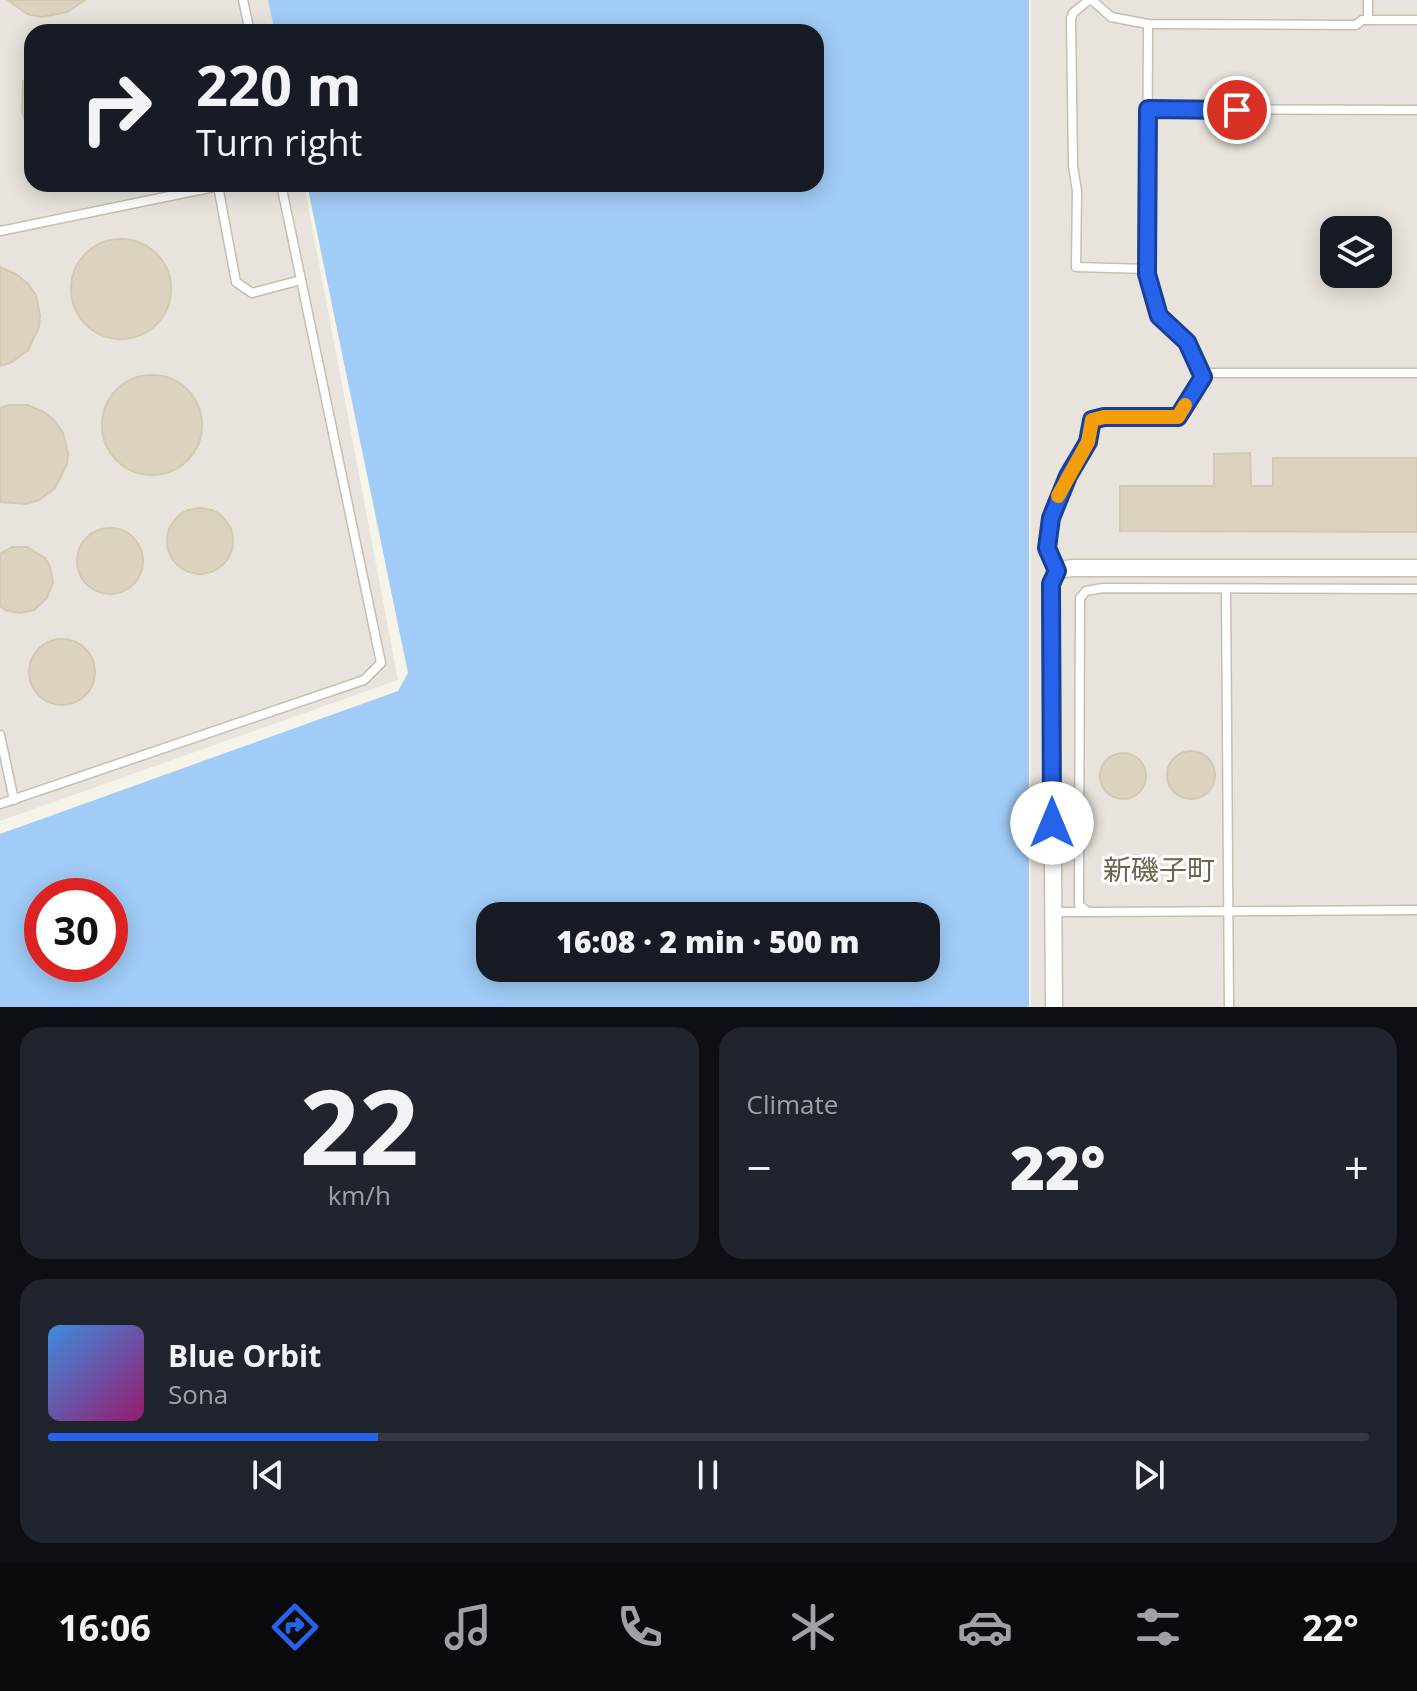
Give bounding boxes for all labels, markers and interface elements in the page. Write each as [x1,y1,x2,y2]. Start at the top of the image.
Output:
text: 220 m [196,46,362,122]
icon: right [64,56,168,160]
pin [1203,76,1271,144]
icon: arrive [1215,88,1259,132]
text: Turn right [196,118,362,167]
map controls [1320,216,1392,288]
button: layers [1320,216,1392,288]
position arrow [1010,781,1094,865]
district label: 新磯子町 [1103,850,1215,888]
speed limit sign: 30 [24,878,128,982]
text: 16:08 · 2 min · 500 m [556,921,860,962]
text: 22 [300,1054,419,1195]
text: Climate [747,1086,838,1122]
text: 22° [1010,1126,1106,1208]
text: − [747,1137,772,1197]
text: + [1344,1137,1369,1197]
text: km/h [328,1177,391,1213]
text: Blue Orbit [168,1335,321,1376]
text: Sona [168,1376,228,1412]
icon: previous [246,1453,290,1497]
icon: pause [686,1453,730,1497]
icon: next [1127,1453,1171,1497]
icon: directions [267,1599,323,1655]
icon: music [440,1599,496,1655]
icon: phone [612,1599,668,1655]
icon: climate [785,1599,841,1655]
icon: car [957,1599,1013,1655]
icon: filters [1130,1599,1186,1655]
text: 16:06 [58,1603,151,1652]
text: 22° [1302,1603,1359,1652]

